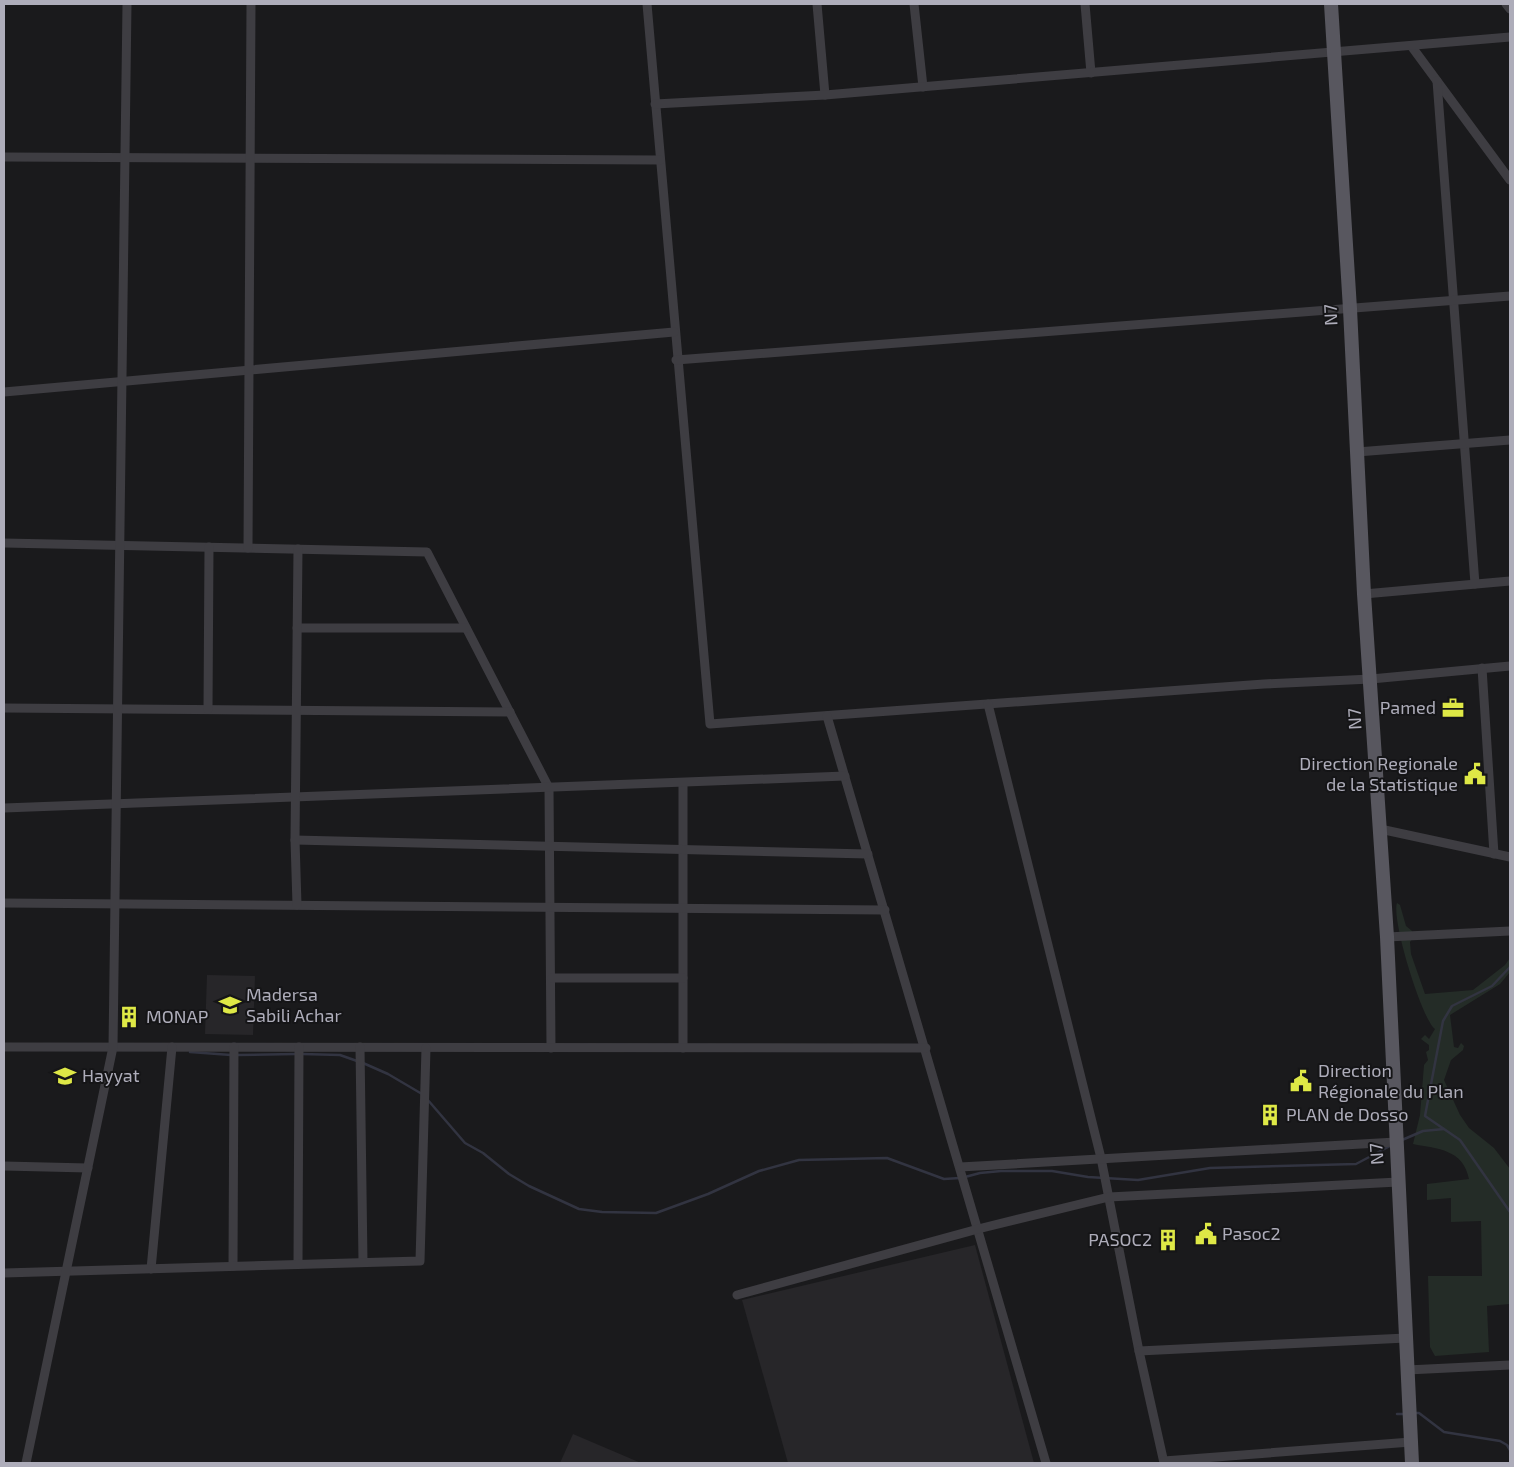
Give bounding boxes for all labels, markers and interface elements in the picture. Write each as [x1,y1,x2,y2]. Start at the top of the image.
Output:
street label: N7 [1318,304,1342,327]
office icon: Pamed [1440,695,1466,721]
place label: Pamed [1380,696,1436,718]
street label: N7 [1342,708,1366,731]
place label: Direction Regionale de la Statistique [1299,752,1458,795]
public building icon: Direction Regionale de la Statistique [1462,761,1488,787]
place label: Madersa Sabili Achar [246,983,342,1026]
school or university icon: Madersa Sabili Achar [217,992,243,1018]
building icon: MONAP [116,1004,142,1030]
place label: MONAP [146,1005,208,1027]
place label: Direction Régionale du Plan [1318,1059,1464,1102]
school or university icon: Hayyat [52,1063,78,1089]
place label: Hayyat [82,1064,140,1086]
public building icon: Direction Régionale du Plan [1288,1068,1314,1094]
building icon: PLAN de Dosso [1257,1102,1283,1128]
place label: PLAN de Dosso [1286,1103,1408,1125]
street label: N7 [1364,1142,1388,1166]
public building icon: Pasoc2 [1193,1221,1219,1247]
place label: Pasoc2 [1222,1222,1281,1244]
building icon: PASOC2 [1155,1227,1181,1253]
place label: PASOC2 [1088,1228,1152,1250]

